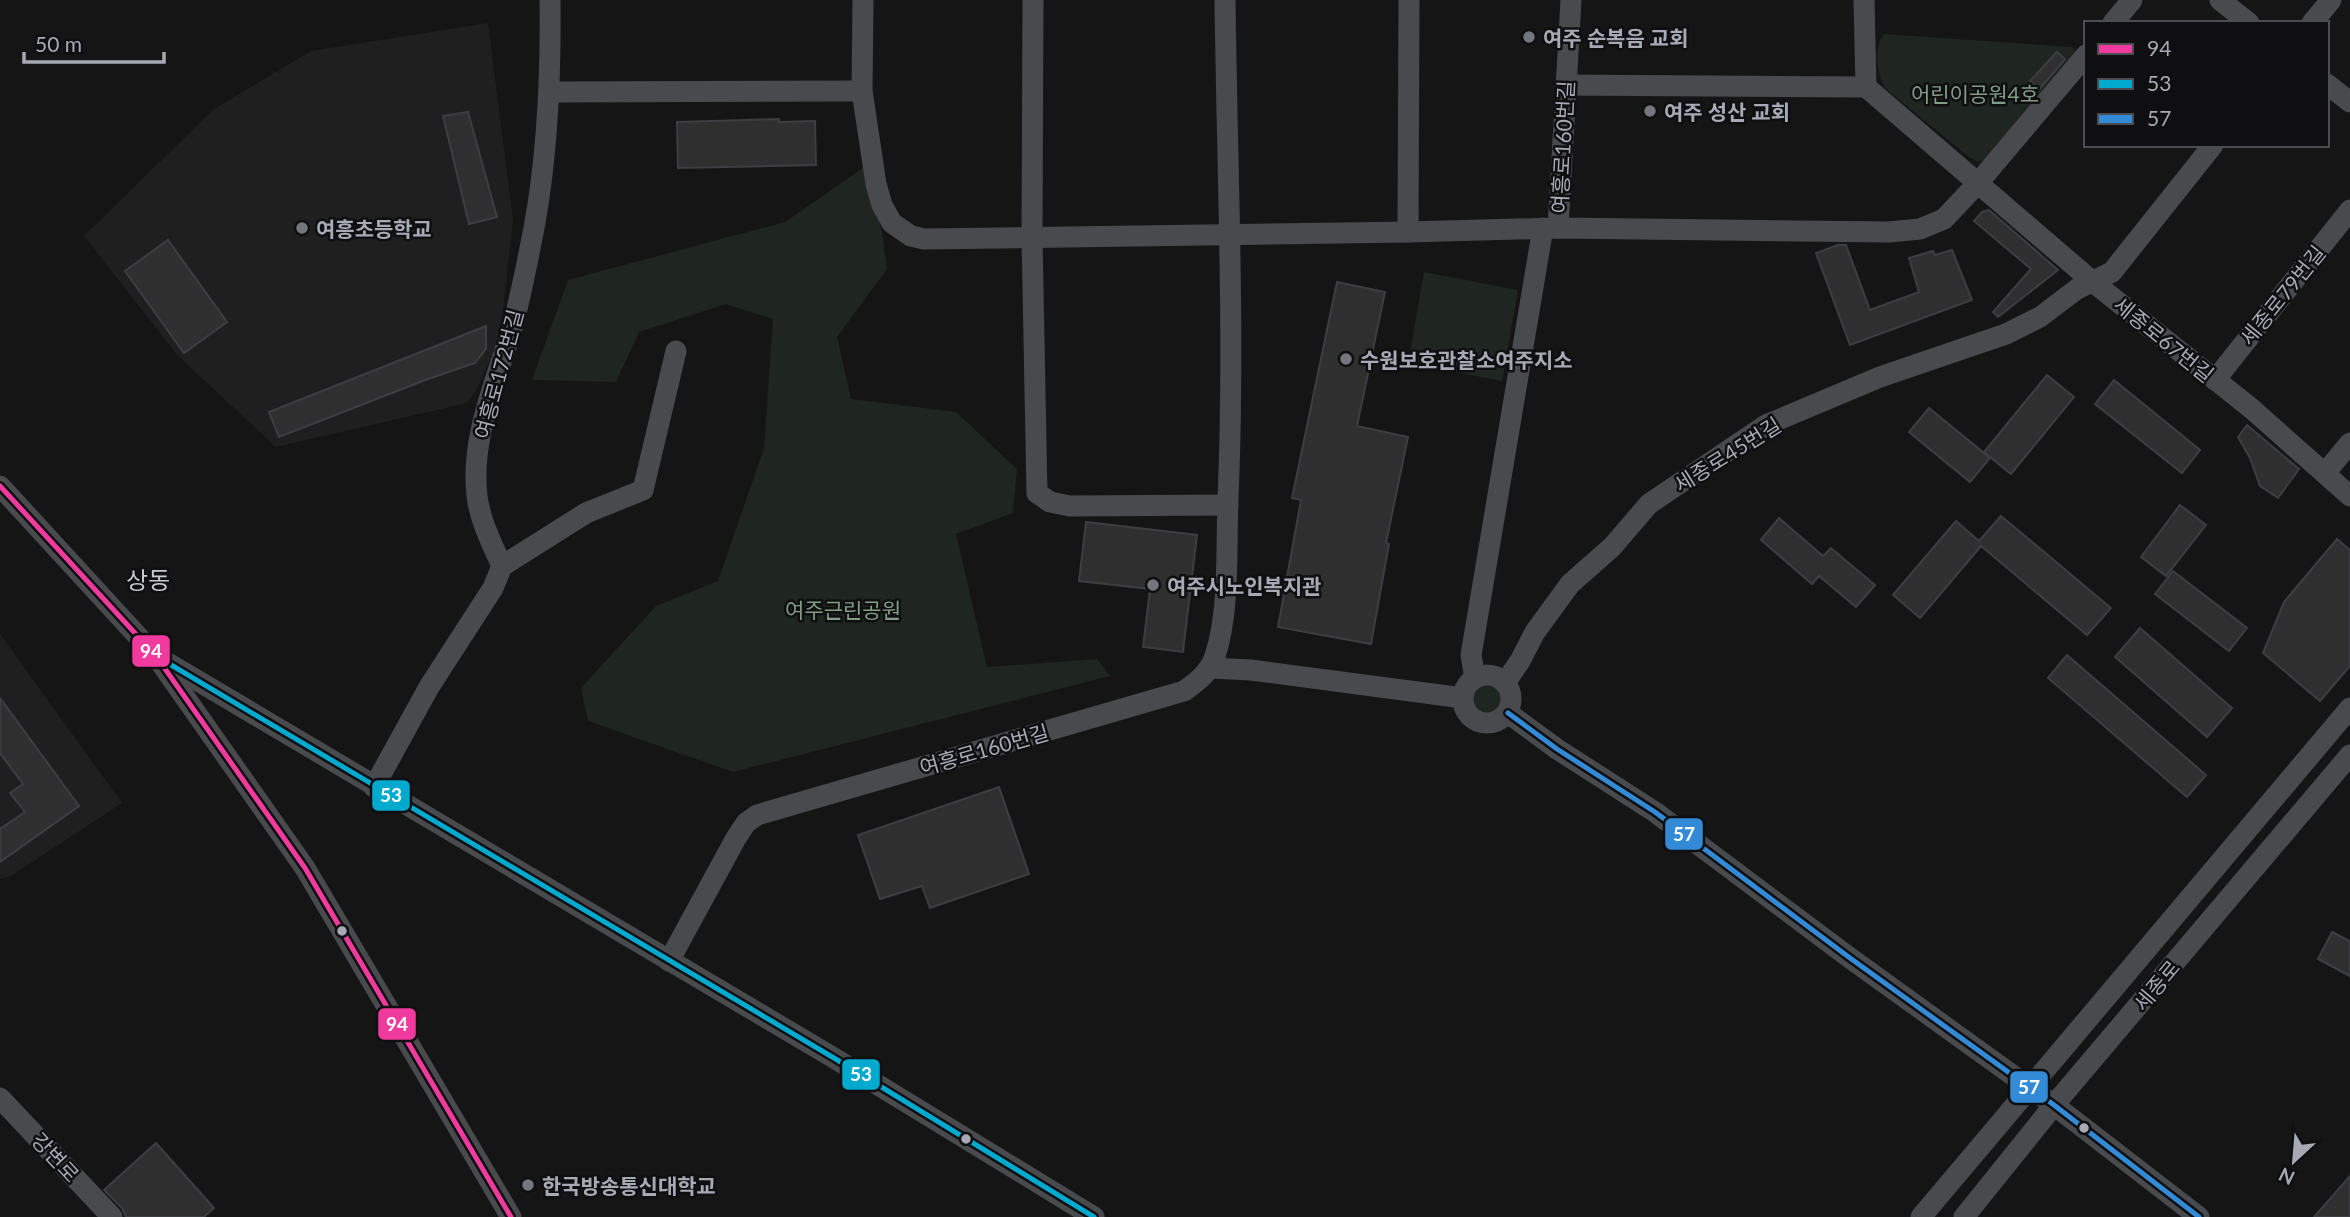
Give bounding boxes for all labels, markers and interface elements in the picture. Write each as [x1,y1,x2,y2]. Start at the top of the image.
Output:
scale bar [24,21,164,65]
legend [2084,21,2329,147]
place label: 여주 순복음 교회 [1543,25,1688,50]
marker: 여주 순복음 교회 [1521,29,1537,45]
text: 50 m [35,31,82,56]
text: 94 [2147,35,2171,60]
text: 53 [2147,70,2171,95]
street label: 여흥로160번길 [1546,80,1578,214]
park label: 어린이공원4호 [1911,81,2039,106]
place label: 여주 성산 교회 [1664,99,1790,124]
marker: 여주 성산 교회 [1642,103,1658,119]
text: 57 [2147,105,2171,130]
place label: 여흥초등학교 [316,216,432,241]
marker: 여흥초등학교 [294,220,310,236]
street label: 세종로79번길 [2234,240,2330,350]
street label: 세종로67번길 [2109,291,2219,387]
street label: 여흥로172번길 [469,306,527,442]
place label: 수원보호관찰소여주지소 [1360,347,1573,372]
marker: 수원보호관찰소여주지소 [1338,351,1354,367]
street label: 세종로45번길 [1669,411,1785,497]
district label: 상동 [126,565,170,594]
place label: 여주시노인복지관 [1167,573,1322,598]
marker: 여주시노인복지관 [1145,577,1161,593]
park label: 여주근린공원 [785,597,901,622]
line badge: 94 [131,634,171,668]
text: 94 [140,639,162,662]
street label: 여흥로160번길 [917,719,1051,779]
line badge: 53 [371,779,411,812]
text: 53 [380,783,402,806]
line badge: 57 [1664,817,1704,851]
text: 57 [1673,822,1695,845]
unlabelled marker [335,924,349,938]
street label: 세종로 [2128,955,2184,1015]
line badge: 94 [377,1007,417,1041]
text: 94 [386,1012,408,1035]
line badge: 53 [841,1058,881,1091]
text: 53 [850,1062,872,1085]
line badge: 57 [2009,1070,2049,1104]
text: 57 [2018,1075,2040,1098]
unlabelled marker [2077,1121,2091,1135]
north arrow [2259,1126,2329,1196]
street label: 강변로 [27,1127,85,1187]
unlabelled marker [959,1132,973,1146]
text: N [2275,1163,2298,1190]
place label: 한국방송통신대학교 [542,1173,716,1198]
marker: 한국방송통신대학교 [520,1177,536,1193]

